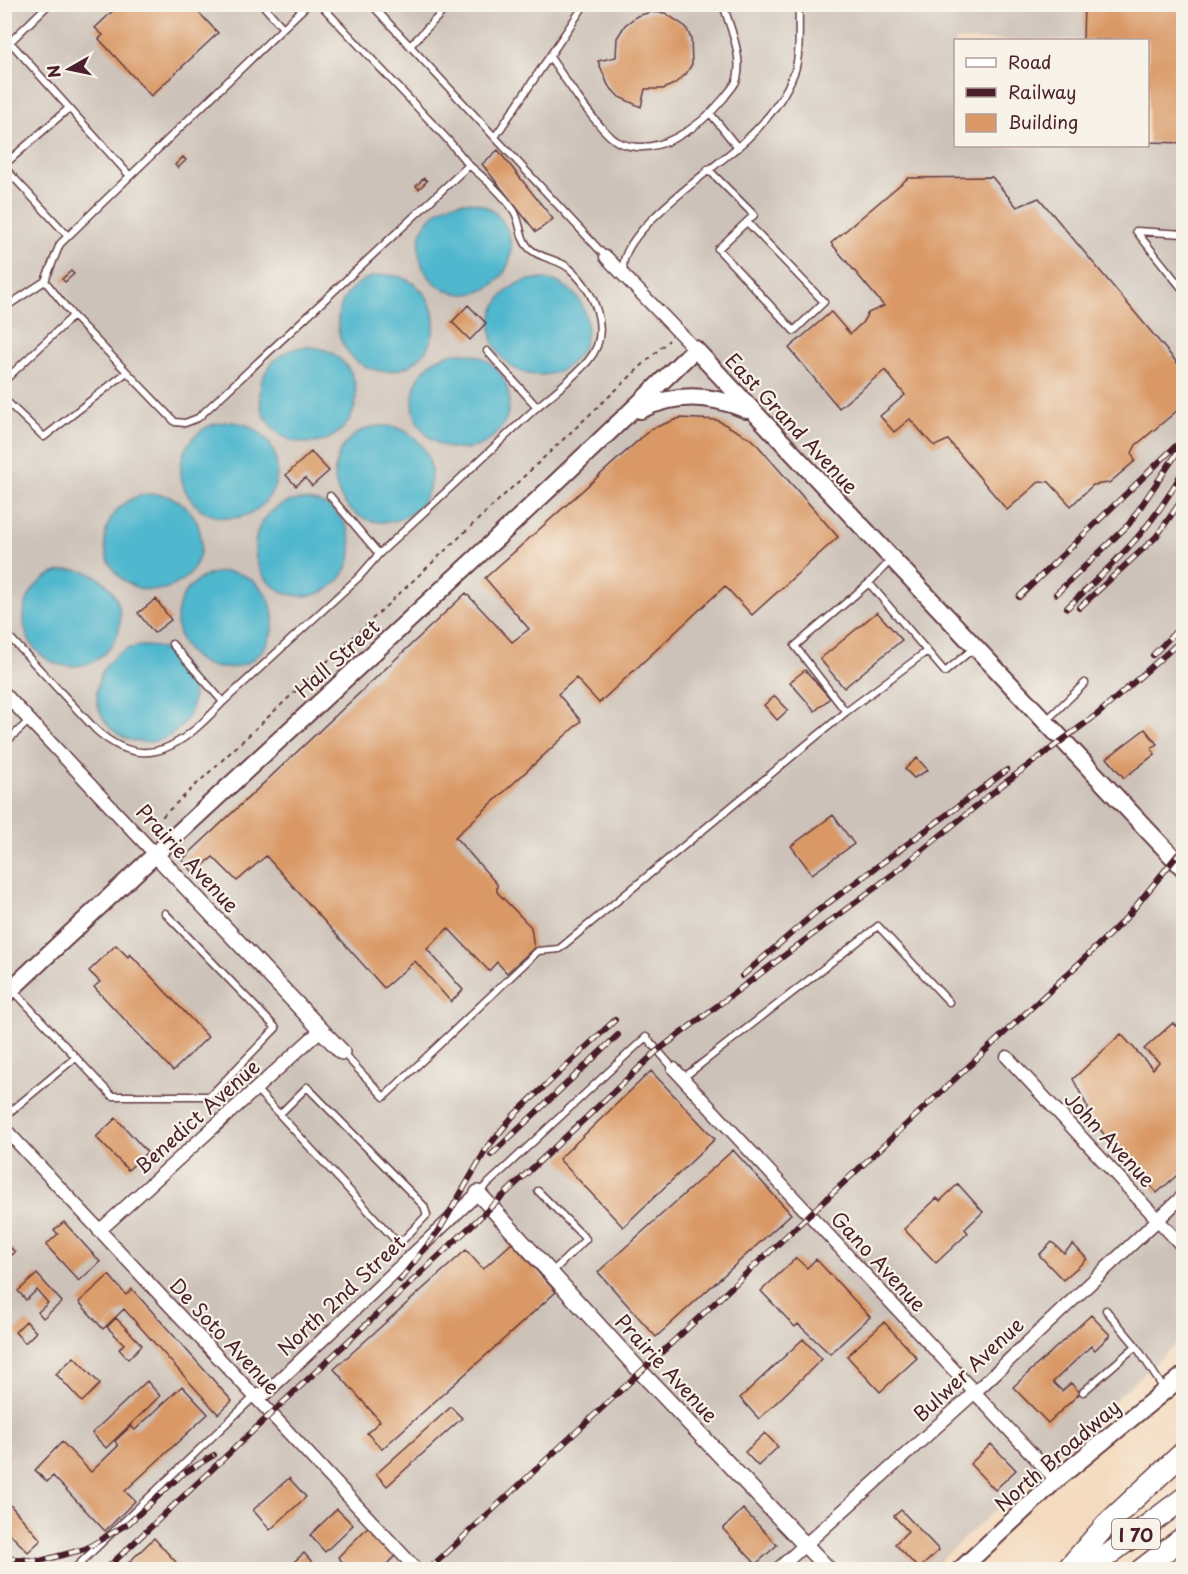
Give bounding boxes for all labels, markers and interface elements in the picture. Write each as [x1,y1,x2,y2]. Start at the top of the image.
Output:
north arrow [39,39,99,99]
legend [954,39,1149,147]
text: Road [1008,48,1052,75]
text: N [40,63,66,80]
text: Railway [1008,78,1076,105]
text: Building [1008,108,1078,135]
street label: East Grand Avenue [719,346,866,500]
street label: Hall Street [288,612,386,704]
street label: Prairie Avenue [130,797,246,919]
street label: Benedict Avenue [128,1052,266,1180]
street label: John Avenue [1058,1084,1162,1194]
street label: Gano Avenue [824,1204,934,1318]
street label: North 2nd Street [270,1228,412,1362]
street label: De Soto Avenue [163,1271,287,1401]
street label: Prairie Avenue [609,1307,725,1429]
street label: Bulwer Avenue [906,1310,1030,1428]
street label: North Broadway [987,1392,1127,1518]
road number: I 70 [1112,1519,1160,1549]

